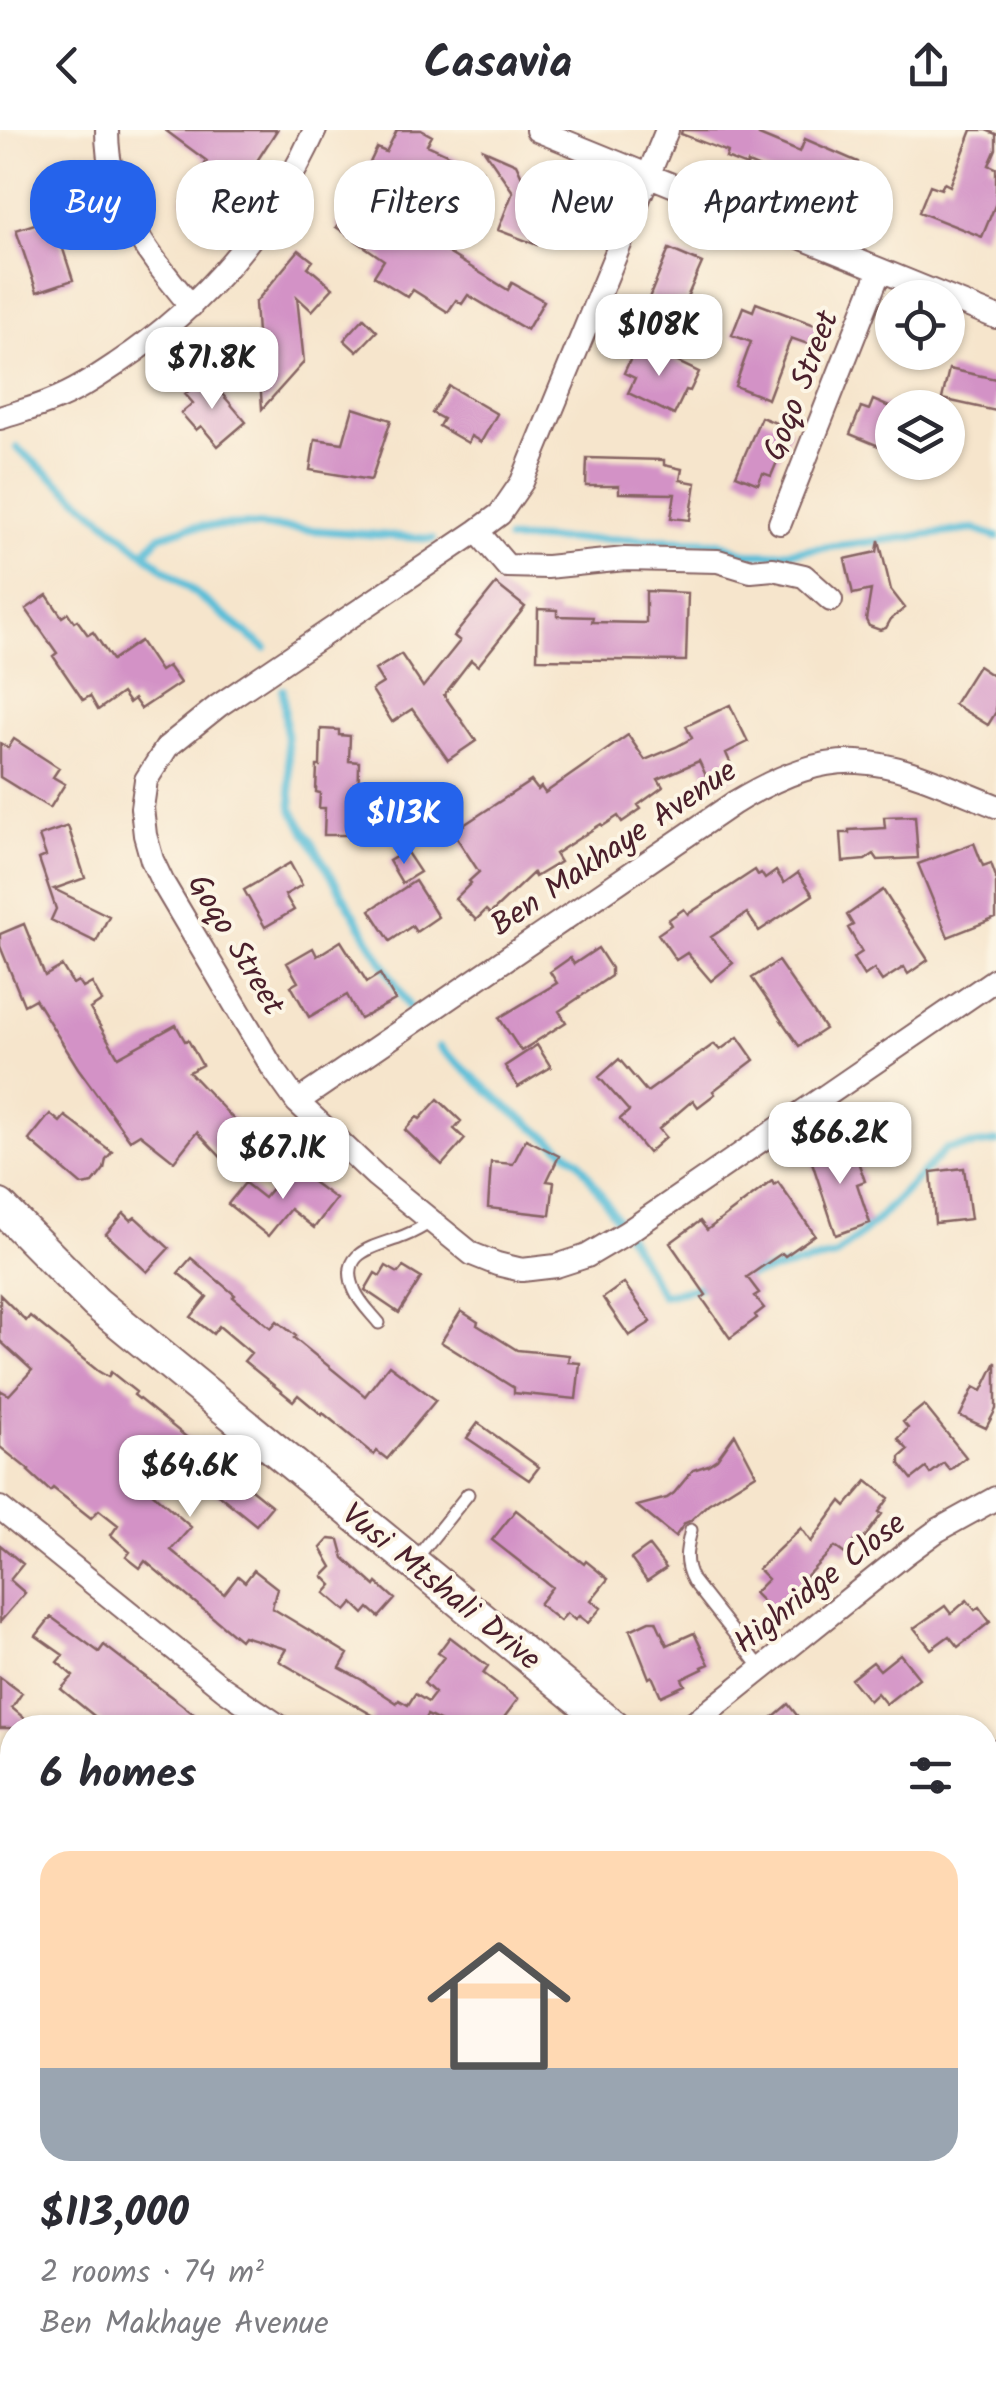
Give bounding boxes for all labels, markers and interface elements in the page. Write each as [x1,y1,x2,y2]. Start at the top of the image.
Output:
text: Casavia [424,29,572,101]
icon: back [40,38,95,93]
icon: share [901,38,956,93]
chip: Buy [30,160,156,250]
chip: Rent [176,160,314,250]
chip: Filters [334,160,495,250]
chip: New [515,160,648,250]
chip: Apartment [668,160,893,250]
map controls [875,280,965,480]
button: locate [875,280,965,370]
pin: $108K [589,294,729,379]
text: $108K [617,301,701,352]
street label: Goqo Street [750,303,855,469]
pin: $71.8K [131,327,293,412]
text: $71.8K [167,334,257,385]
button: layers [875,390,965,480]
street label: Ben Makhaye Avenue [481,747,748,951]
pin: $113K [334,782,474,867]
text: $113K [366,789,442,840]
street label: Goqo Street [172,865,298,1027]
pin: $66.2K [759,1102,921,1187]
text: $66.2K [790,1109,890,1160]
pin: $67.1K [202,1117,364,1202]
text: $67.1K [239,1124,327,1175]
pin: $64.6K [109,1435,271,1520]
text: $64.6K [141,1442,239,1493]
street label: Vusi Mtshali Drive [329,1491,552,1685]
street label: Highridge Close [723,1500,918,1668]
text: 6 homes [40,1742,196,1809]
icon: filters [903,1748,958,1803]
icon: home [409,1916,589,2096]
text: $113,000 [40,2181,189,2248]
text: 2 rooms · 74 m² [40,2248,264,2299]
text: Ben Makhaye Avenue [40,2299,329,2350]

